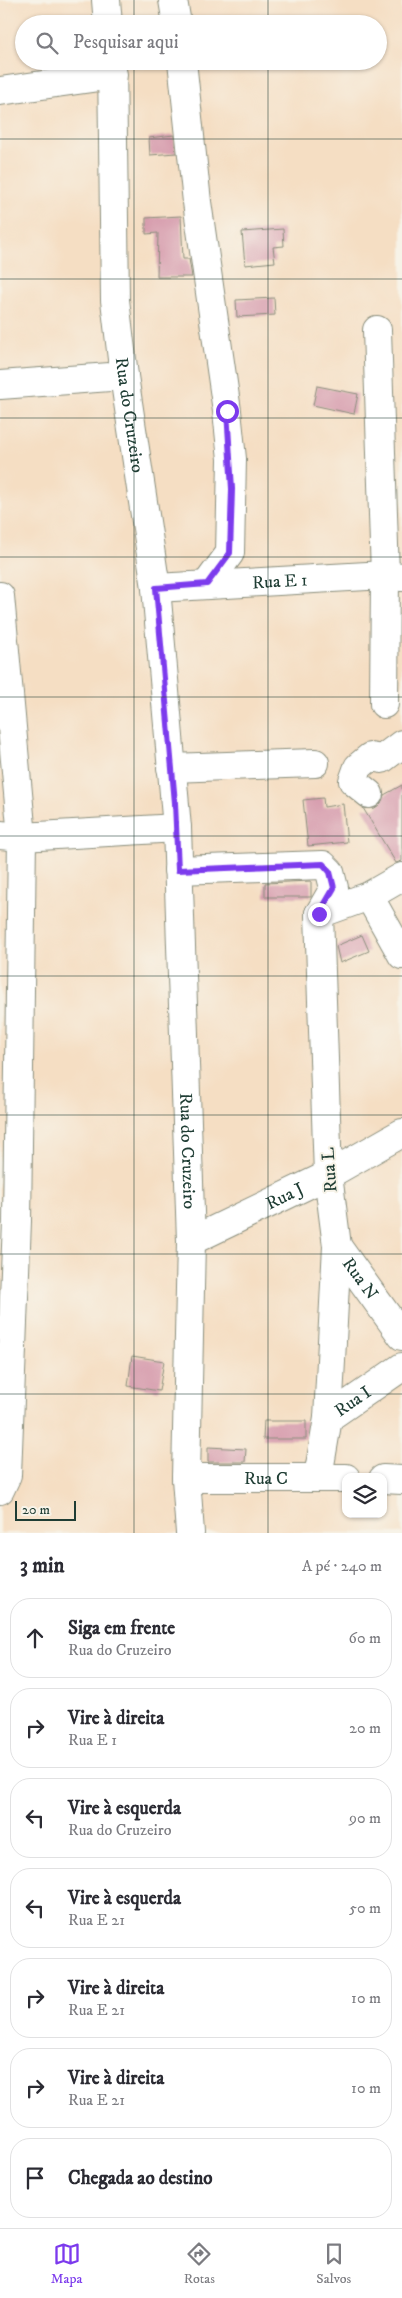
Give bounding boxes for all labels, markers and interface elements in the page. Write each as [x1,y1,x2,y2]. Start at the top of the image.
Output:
search box [15,15,387,70]
icon: search [33,29,61,57]
text: Pesquisar aqui [73,31,179,54]
street label: Rua do Cruzeiro [110,356,149,475]
route start [216,400,239,423]
street label: Rua E 1 [252,569,308,595]
route end [308,903,331,926]
street label: Rua do Cruzeiro [174,1092,200,1210]
street label: Rua L [317,1147,343,1193]
street label: Rua J [263,1178,308,1215]
street label: Rua N [337,1254,382,1305]
street label: Rua I [331,1381,376,1422]
street label: Rua C [244,1468,288,1490]
map controls [342,1473,387,1518]
button: layers [342,1473,387,1518]
scale bar [15,1498,76,1521]
text: 20 m [22,1501,50,1519]
text: 3 min [20,1553,65,1579]
text: A pé · 240 m [302,1556,382,1576]
text: Siga em frente [68,1617,175,1640]
icon: ahead [21,1624,49,1652]
text: 60 m [349,1628,381,1648]
text: Rua do Cruzeiro [68,1640,171,1660]
text: Vire à direita [68,1707,164,1730]
icon: right [21,1714,49,1742]
text: 20 m [349,1718,381,1738]
text: Rua E 1 [68,1730,117,1750]
text: Vire à esquerda [68,1797,181,1820]
icon: left [21,1804,49,1832]
text: 90 m [349,1808,381,1828]
text: Rua do Cruzeiro [68,1820,171,1840]
text: Vire à esquerda [68,1887,181,1910]
icon: left [21,1894,49,1922]
text: 50 m [349,1898,381,1918]
text: Rua E 21 [68,1910,125,1930]
text: Vire à direita [68,1977,164,2000]
icon: right [21,1984,49,2012]
text: 10 m [351,1988,381,2008]
text: Rua E 21 [68,2000,125,2020]
text: Vire à direita [68,2067,164,2090]
icon: right [21,2074,49,2102]
text: 10 m [351,2078,381,2098]
text: Rua E 21 [68,2090,125,2110]
icon: arrive [21,2164,49,2192]
text: Chegada ao destino [68,2167,213,2190]
tab: Mapa [51,2240,82,2288]
tab: Rotas [184,2240,215,2288]
tab: Salvos [316,2240,351,2288]

